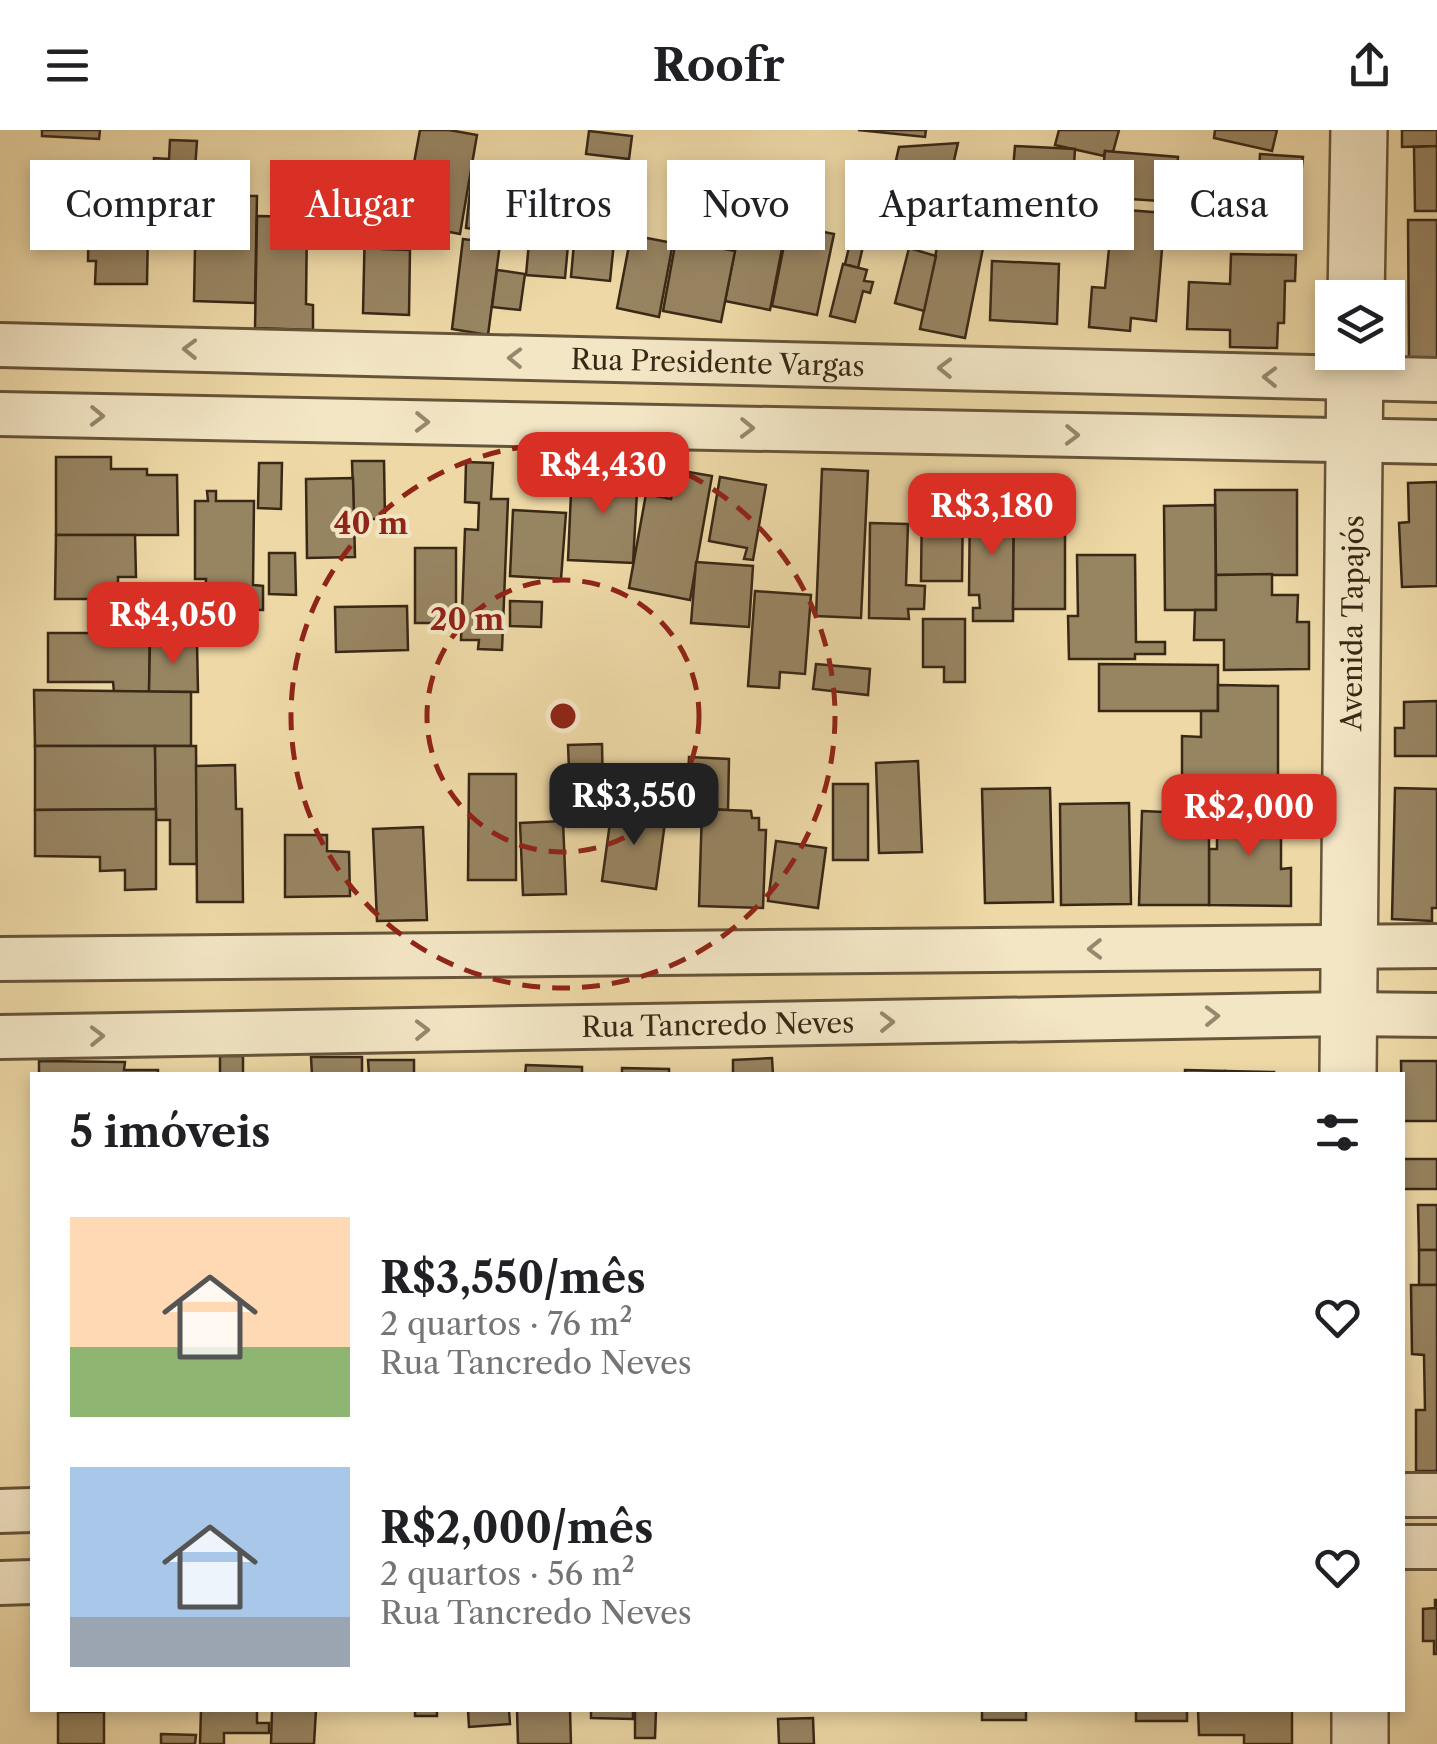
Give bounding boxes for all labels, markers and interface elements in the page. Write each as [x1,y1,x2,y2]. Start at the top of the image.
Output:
text: Roofr [652,37,785,93]
icon: menu [40,38,95,93]
icon: share [1342,38,1397,93]
chip: Comprar [30,160,250,250]
chip: Alugar [270,160,450,250]
chip: Filtros [470,160,647,250]
chip: Novo [667,160,825,250]
chip: Apartamento [845,160,1134,250]
chip: Casa [1154,160,1303,250]
map controls [1315,280,1405,370]
button: layers [1315,280,1405,370]
one-way arrow [181,339,197,360]
street label: Rua Presidente Vargas [570,342,865,383]
one-way arrow [506,347,522,368]
one-way arrow [936,358,952,379]
one-way arrow [1261,366,1277,387]
one-way arrow [90,405,106,426]
one-way arrow [416,411,431,433]
one-way arrow [740,418,756,439]
one-way arrow [1066,424,1081,446]
pin: R$4,430 [511,432,695,517]
text: R$4,430 [539,445,667,484]
pin: R$3,180 [900,473,1084,558]
text: R$3,180 [930,486,1054,525]
text: 40 m [334,505,408,542]
street label: Avenida Tapajós [1334,515,1370,732]
pin: R$4,050 [81,582,265,667]
text: R$4,050 [109,595,237,634]
text: 20 m [430,601,504,638]
centre of rings [545,698,581,734]
pin: R$3,550 [542,763,726,848]
pin: R$2,000 [1157,774,1341,859]
text: R$3,550 [571,776,697,815]
text: R$2,000 [1184,787,1314,826]
one-way arrow [1086,938,1102,960]
street label: Rua Tancredo Neves [581,1005,855,1044]
one-way arrow [1205,1006,1221,1027]
one-way arrow [880,1011,896,1033]
one-way arrow [416,1019,431,1041]
one-way arrow [90,1025,106,1046]
icon: filters [1310,1105,1365,1160]
text: 5 imóveis [70,1106,271,1158]
text: R$3,550/mês [380,1252,646,1304]
icon: home [150,1257,270,1377]
icon: heart [1310,1290,1365,1345]
text: 2 quartos · 76 m² [380,1304,632,1343]
text: Rua Tancredo Neves [380,1343,692,1382]
text: R$2,000/mês [380,1502,653,1554]
icon: home [150,1507,270,1627]
icon: heart [1310,1540,1365,1595]
text: 2 quartos · 56 m² [380,1554,635,1593]
text: Rua Tancredo Neves [380,1593,692,1632]

